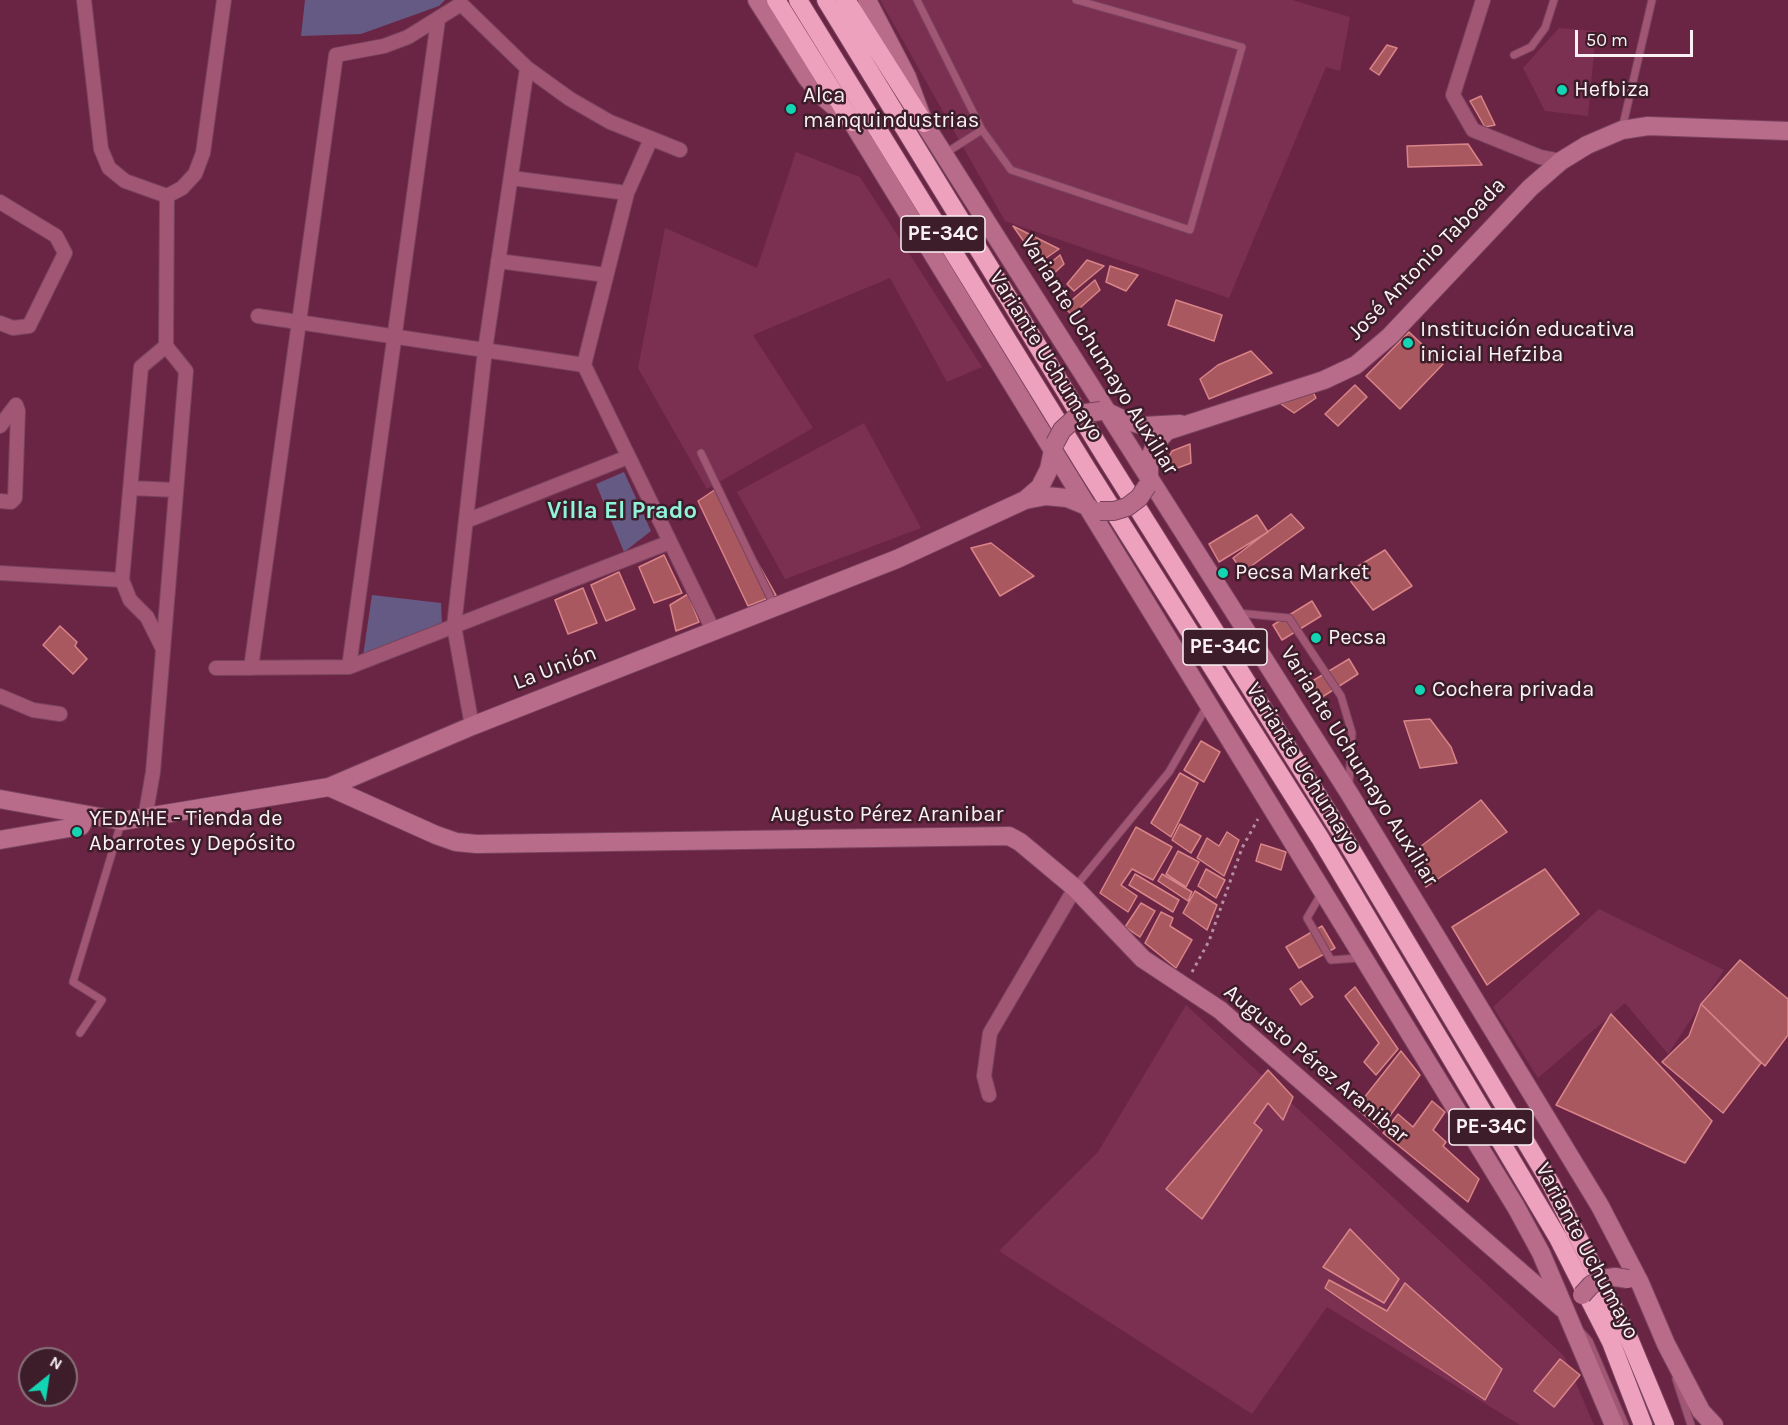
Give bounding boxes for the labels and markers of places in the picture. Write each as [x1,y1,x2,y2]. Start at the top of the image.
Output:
place label: Hefbiza [1574,77,1650,103]
place label: Alca manquindustrias [803,83,979,134]
marker: Hefbiza [1555,83,1569,97]
marker: Alca manquindustrias [784,102,798,116]
place label: Institución educativa inicial Hefziba [1420,317,1635,368]
marker: Institución educativa inicial Hefziba [1401,336,1415,350]
place label: Pecsa Market [1235,560,1369,586]
marker: Pecsa Market [1216,566,1230,580]
place label: Pecsa [1328,625,1386,651]
marker: Pecsa [1309,631,1323,645]
place label: Cochera privada [1432,677,1594,703]
marker: Cochera privada [1413,683,1427,697]
place label: YEDAHE - Tienda de Abarrotes y Depósito [89,806,296,858]
marker: YEDAHE - Tienda de Abarrotes y Depósito [70,825,84,839]

